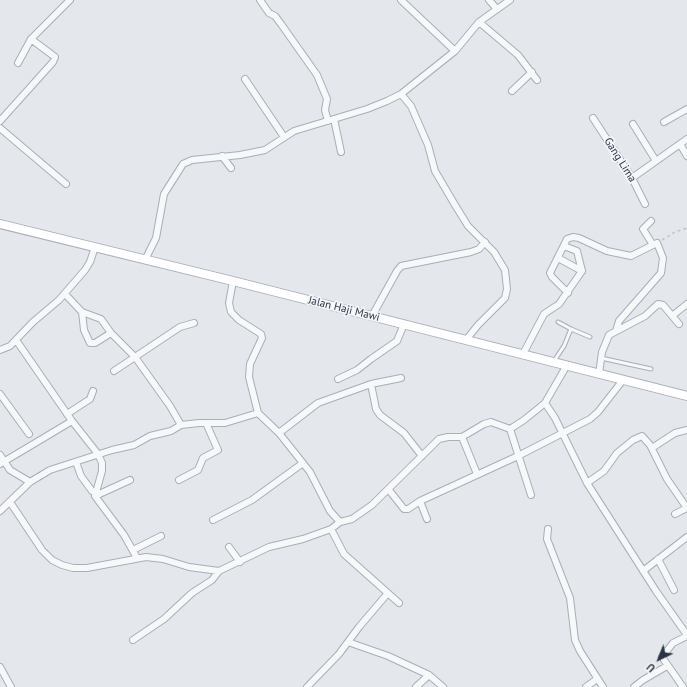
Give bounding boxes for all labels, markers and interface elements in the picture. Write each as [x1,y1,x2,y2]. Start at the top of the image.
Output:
street label: Gang Lima [601,135,639,185]
street label: Jalan Haji Mawi [307,294,381,324]
north arrow [639,639,679,679]
text: U [644,660,658,675]

